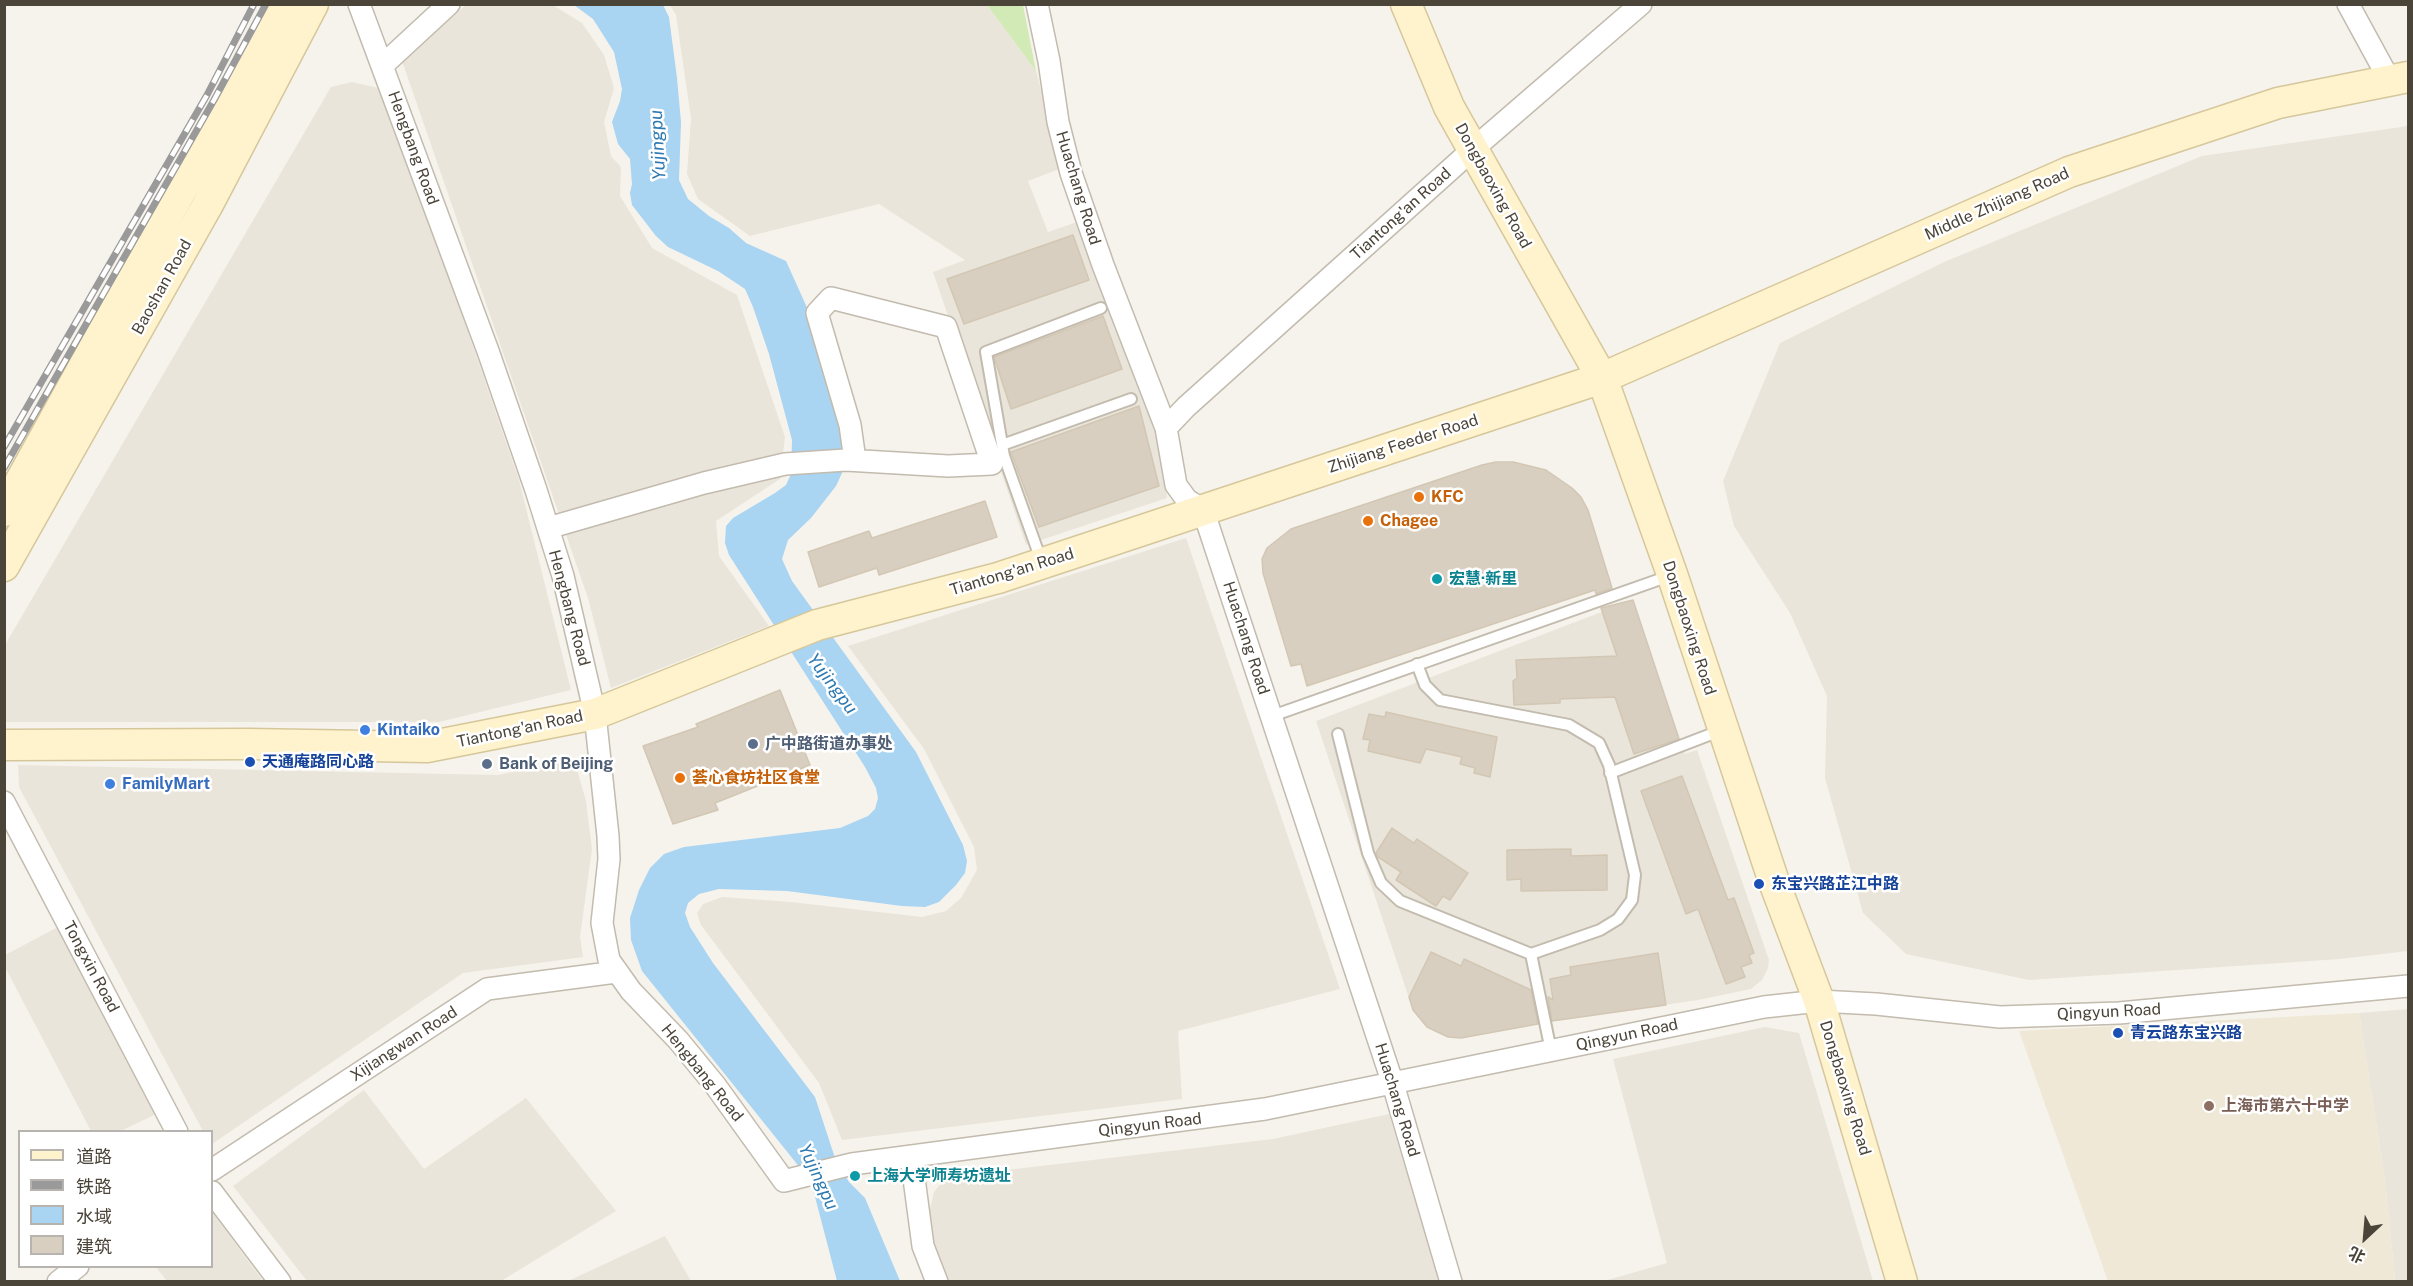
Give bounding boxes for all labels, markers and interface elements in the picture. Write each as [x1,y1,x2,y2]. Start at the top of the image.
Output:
street label: Hengbang Road [384,88,442,208]
water label: Yujingpu [645,109,671,181]
street label: Dongbaoxing Road [1451,120,1535,252]
street label: Huachang Road [1052,129,1104,247]
street label: Tiantong'an Road [1347,164,1455,264]
street label: Middle Zhijiang Road [1922,164,2072,244]
street label: Baoshan Road [128,236,196,338]
street label: Zhijiang Feeder Road [1325,411,1481,477]
place label: KFC [1431,487,1464,507]
marker: KFC [1412,490,1426,504]
place label: Chagee [1380,511,1438,531]
marker: Chagee [1361,514,1375,528]
street label: Tiantong'an Road [948,544,1076,600]
street label: Hengbang Road [544,548,594,668]
street label: Dongbaoxing Road [1658,558,1720,698]
place label: 宏慧·新里 [1449,569,1517,589]
marker: 宏慧·新里 [1430,572,1444,586]
street label: Huachang Road [1219,579,1273,697]
water label: Yujingpu [802,649,862,719]
street label: Tiantong'an Road [455,706,585,752]
place label: Kintaiko [377,720,440,740]
marker: Kintaiko [358,723,372,737]
place label: 广中路街道办事处 [765,734,893,754]
marker: 广中路街道办事处 [746,737,760,751]
place label: 天通庵路同心路 [262,752,374,772]
place label: Bank of Beijing [499,754,613,774]
marker: 天通庵路同心路 [243,755,257,769]
marker: Bank of Beijing [480,757,494,771]
place label: 荟心食坊社区食堂 [692,768,820,788]
marker: 荟心食坊社区食堂 [673,771,687,785]
place label: FamilyMart [122,774,210,794]
marker: FamilyMart [103,777,117,791]
place label: 东宝兴路芷江中路 [1771,874,1899,894]
marker: 东宝兴路芷江中路 [1752,877,1766,891]
street label: Tongxin Road [59,918,123,1016]
street label: Qingyun Road [2057,1000,2161,1024]
street label: Xijiangwan Road [347,1002,461,1086]
street label: Qingyun Road [1574,1015,1680,1055]
street label: Dongbaoxing Road [1815,1018,1875,1158]
street label: Hengbang Road [657,1020,747,1126]
place label: 青云路东宝兴路 [2130,1023,2242,1043]
marker: 青云路东宝兴路 [2111,1026,2125,1040]
street label: Huachang Road [1371,1041,1423,1159]
place label: 上海市第六十中学 [2221,1096,2349,1116]
marker: 上海市第六十中学 [2202,1099,2216,1113]
street label: Qingyun Road [1097,1109,1203,1141]
legend [18,1130,213,1268]
water label: Yujingpu [793,1141,843,1213]
text: 道路 [76,1146,112,1167]
place label: 上海大学师寿坊遗址 [867,1166,1011,1186]
marker: 上海大学师寿坊遗址 [848,1169,862,1183]
text: 铁路 [76,1176,112,1197]
text: 水域 [76,1206,112,1227]
north arrow [2335,1208,2395,1268]
text: 建筑 [76,1236,112,1257]
text: 北 [2346,1243,2368,1267]

